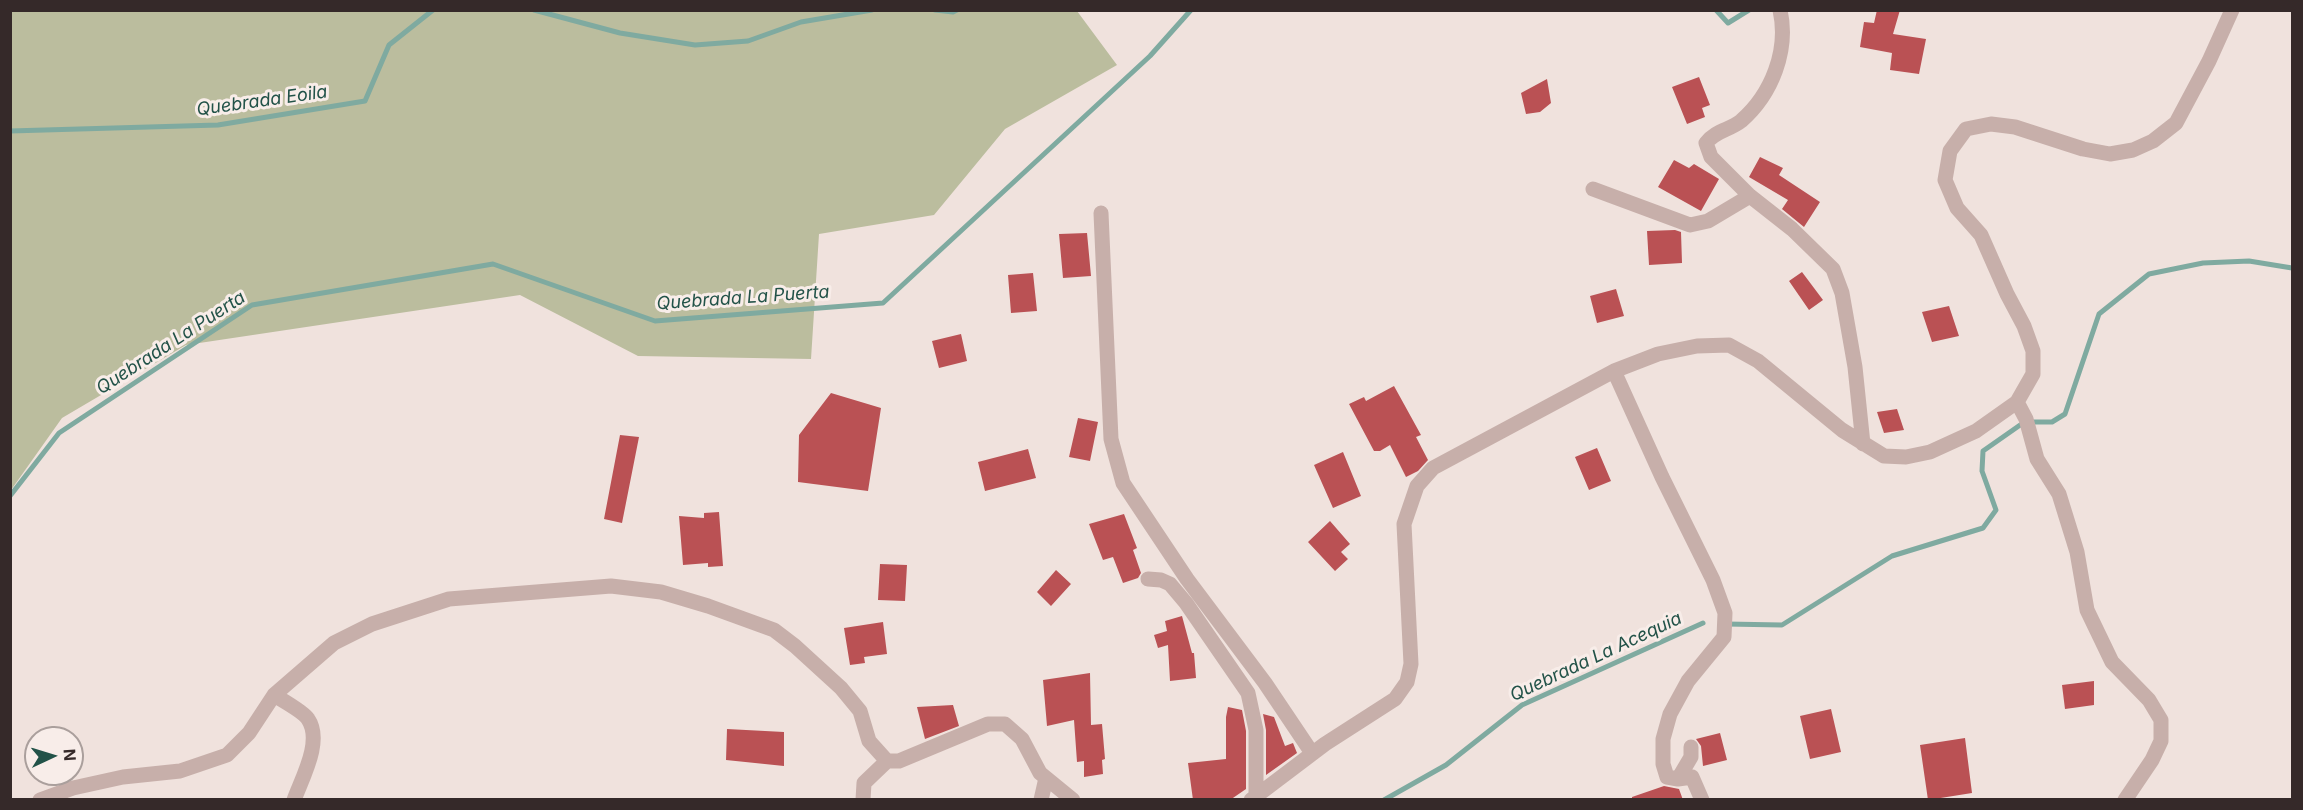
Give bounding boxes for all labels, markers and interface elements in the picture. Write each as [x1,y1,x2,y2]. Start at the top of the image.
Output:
water label: Quebrada Eoila [195,81,329,121]
water label: Quebrada La Puerta [656,281,830,315]
water label: Quebrada La Puerta [93,287,249,399]
water label: Quebrada La Acequia [1507,608,1685,706]
north arrow [24,726,84,786]
text: N [60,748,80,762]

